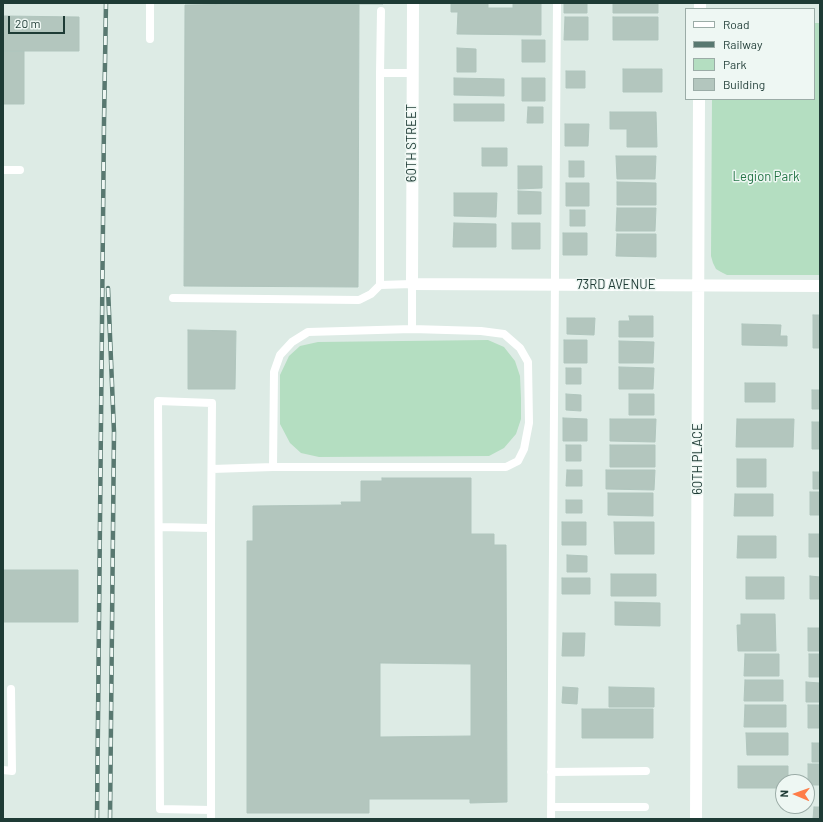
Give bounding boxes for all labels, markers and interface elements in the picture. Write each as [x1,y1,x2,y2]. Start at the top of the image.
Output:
scale bar [10,8,67,34]
legend [685,8,815,100]
text: 20 m [15,16,41,30]
text: Road [723,17,750,31]
text: Railway [723,37,762,51]
text: Park [723,57,747,71]
text: Building [723,77,765,91]
street label: 60TH STREET [404,104,420,182]
park label: Legion Park [733,169,799,185]
street label: 73RD AVENUE [576,277,656,293]
street label: 60TH PLACE [690,423,706,495]
north arrow [775,774,815,814]
text: N [777,790,790,797]

